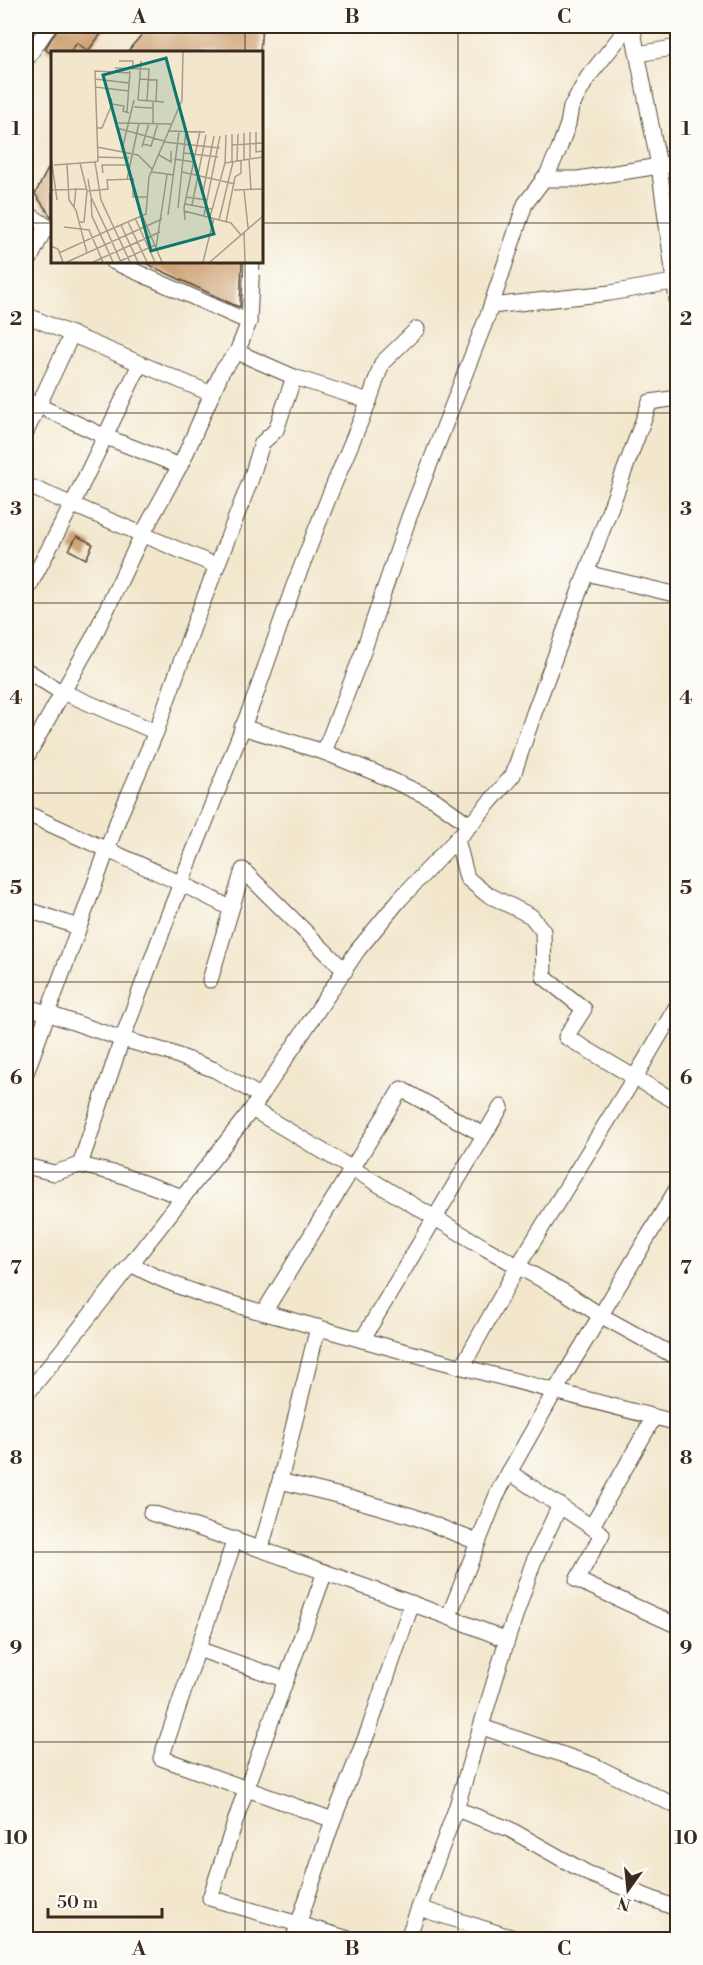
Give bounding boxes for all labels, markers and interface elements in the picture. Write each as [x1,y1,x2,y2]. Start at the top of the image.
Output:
text: A [131,5,147,30]
text: B [344,5,360,30]
text: C [557,5,571,30]
inset map [51,51,262,262]
text: 1 [11,117,21,142]
text: 1 [681,117,691,142]
text: 2 [10,307,22,332]
text: 2 [680,307,692,332]
text: 3 [10,497,22,522]
text: 3 [680,497,692,522]
text: 4 [9,686,23,711]
text: 4 [679,686,693,711]
text: 5 [10,876,22,901]
text: 5 [680,876,692,901]
text: 6 [10,1066,23,1091]
text: 6 [680,1066,693,1091]
text: 7 [10,1256,22,1281]
text: 7 [680,1256,692,1281]
text: 8 [10,1446,23,1471]
text: 8 [680,1446,693,1471]
text: 9 [10,1636,22,1661]
text: 9 [680,1636,692,1661]
text: 10 [4,1826,28,1851]
text: 10 [674,1826,698,1851]
north arrow [598,1860,658,1920]
scale bar [48,1881,162,1919]
text: 50 m [57,1891,99,1914]
text: N [615,1892,633,1915]
text: A [131,1937,147,1962]
text: B [344,1937,360,1962]
text: C [557,1937,571,1962]

